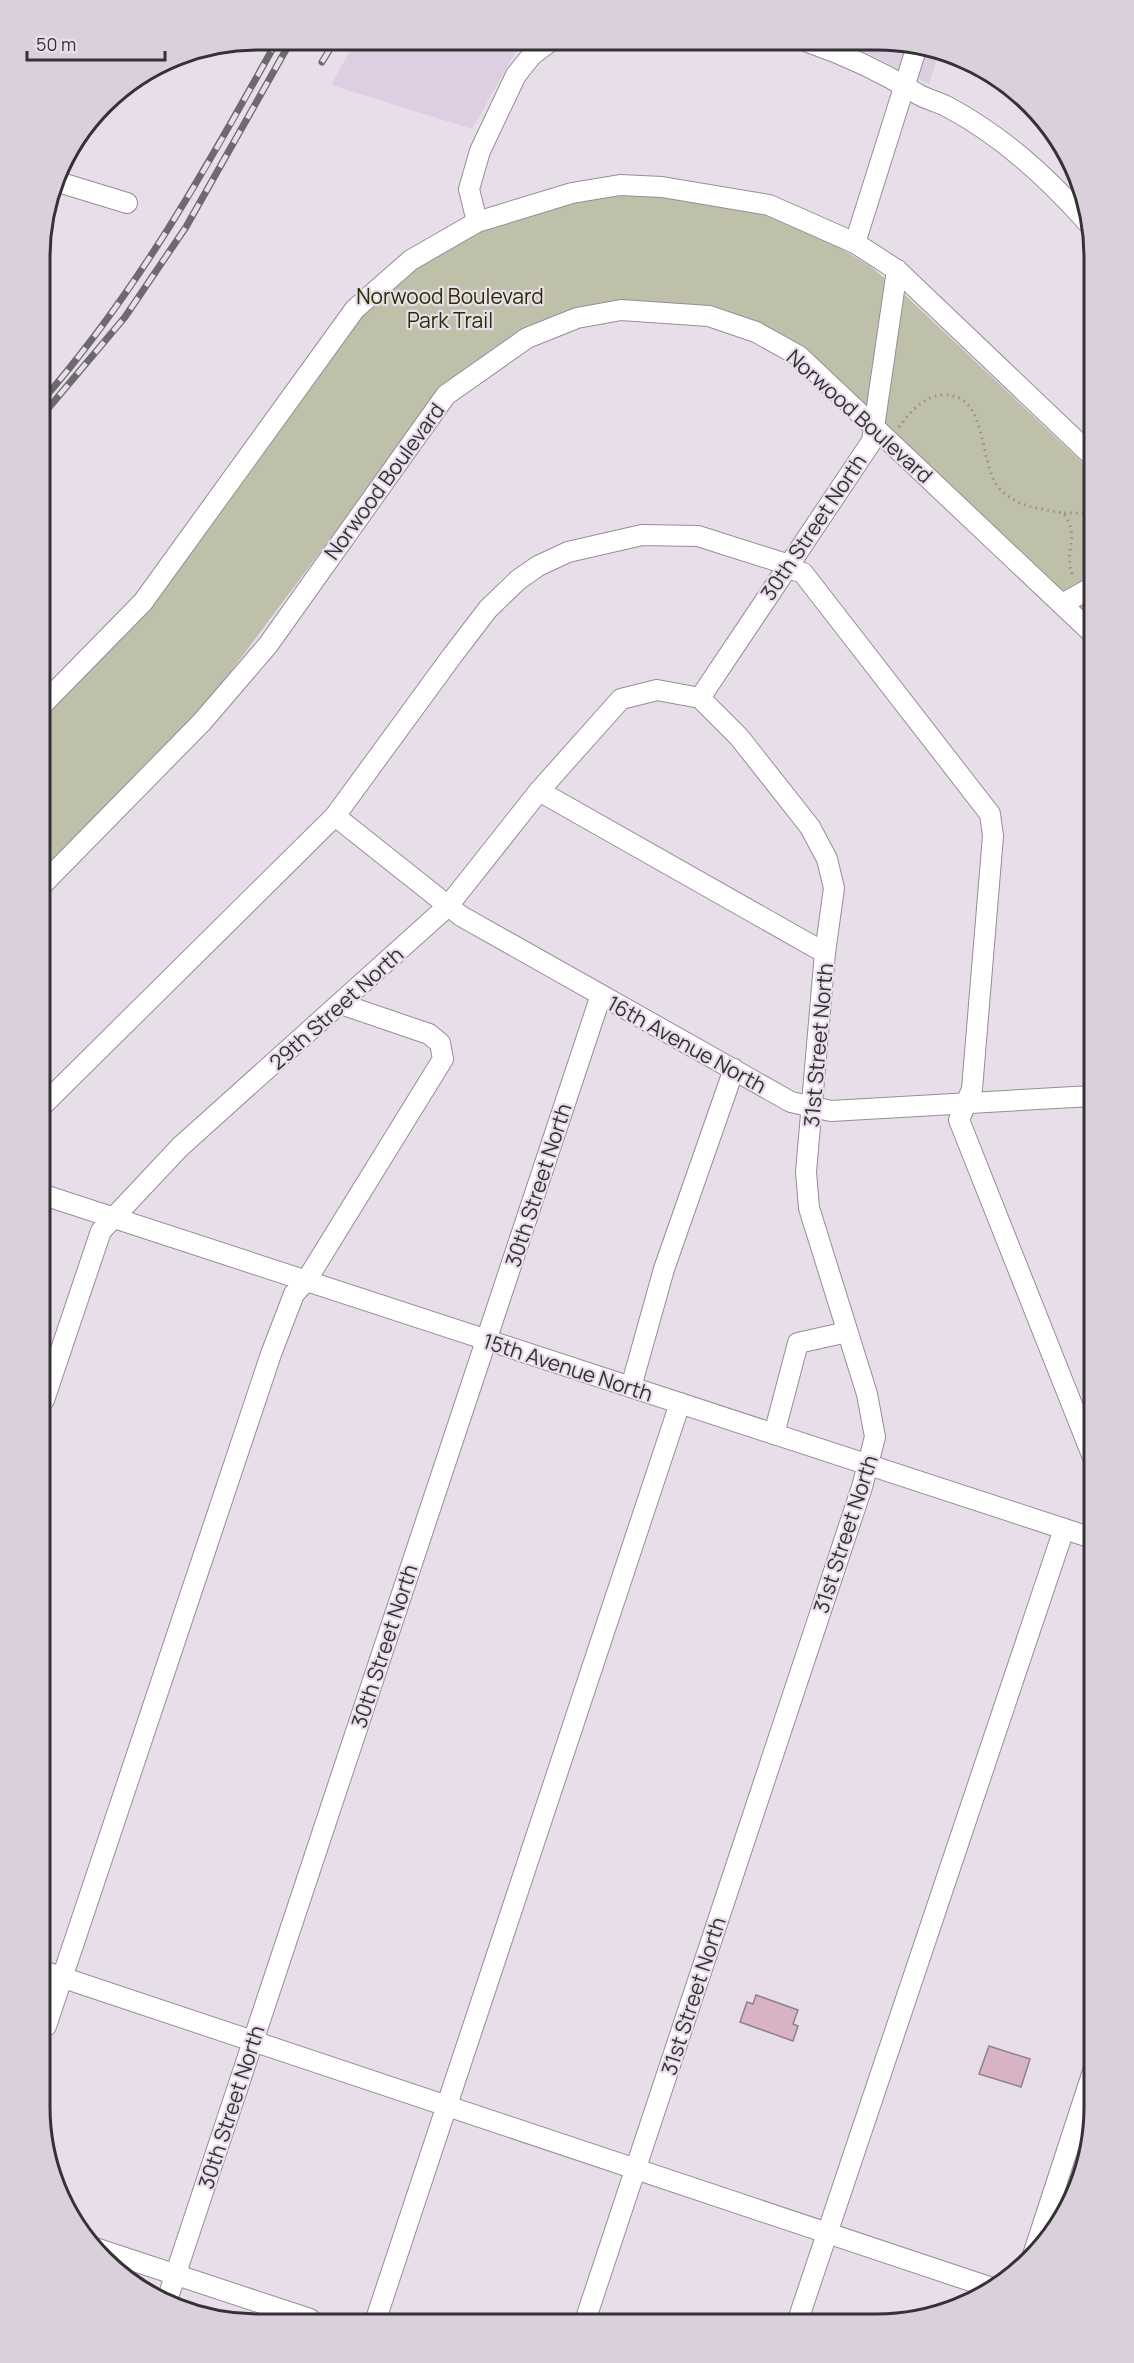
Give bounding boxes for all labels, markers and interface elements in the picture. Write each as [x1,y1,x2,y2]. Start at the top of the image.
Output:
scale bar [27,24,165,62]
text: 50 m [36,32,76,56]
park label: Norwood Boulevard Park Trail [356,282,544,334]
street label: Norwood Boulevard [781,343,939,489]
street label: Norwood Boulevard [318,397,450,565]
street label: 30th Street North [754,448,872,606]
street label: 29th Street North [263,940,409,1076]
street label: 31st Street North [797,962,839,1128]
street label: 16th Avenue North [603,989,771,1099]
street label: 30th Street North [498,1100,578,1270]
street label: 15th Avenue North [480,1326,656,1408]
street label: 31st Street North [806,1451,884,1617]
street label: 30th Street North [344,1561,424,1731]
street label: 31st Street North [654,1913,732,2079]
street label: 30th Street North [191,2022,271,2192]

